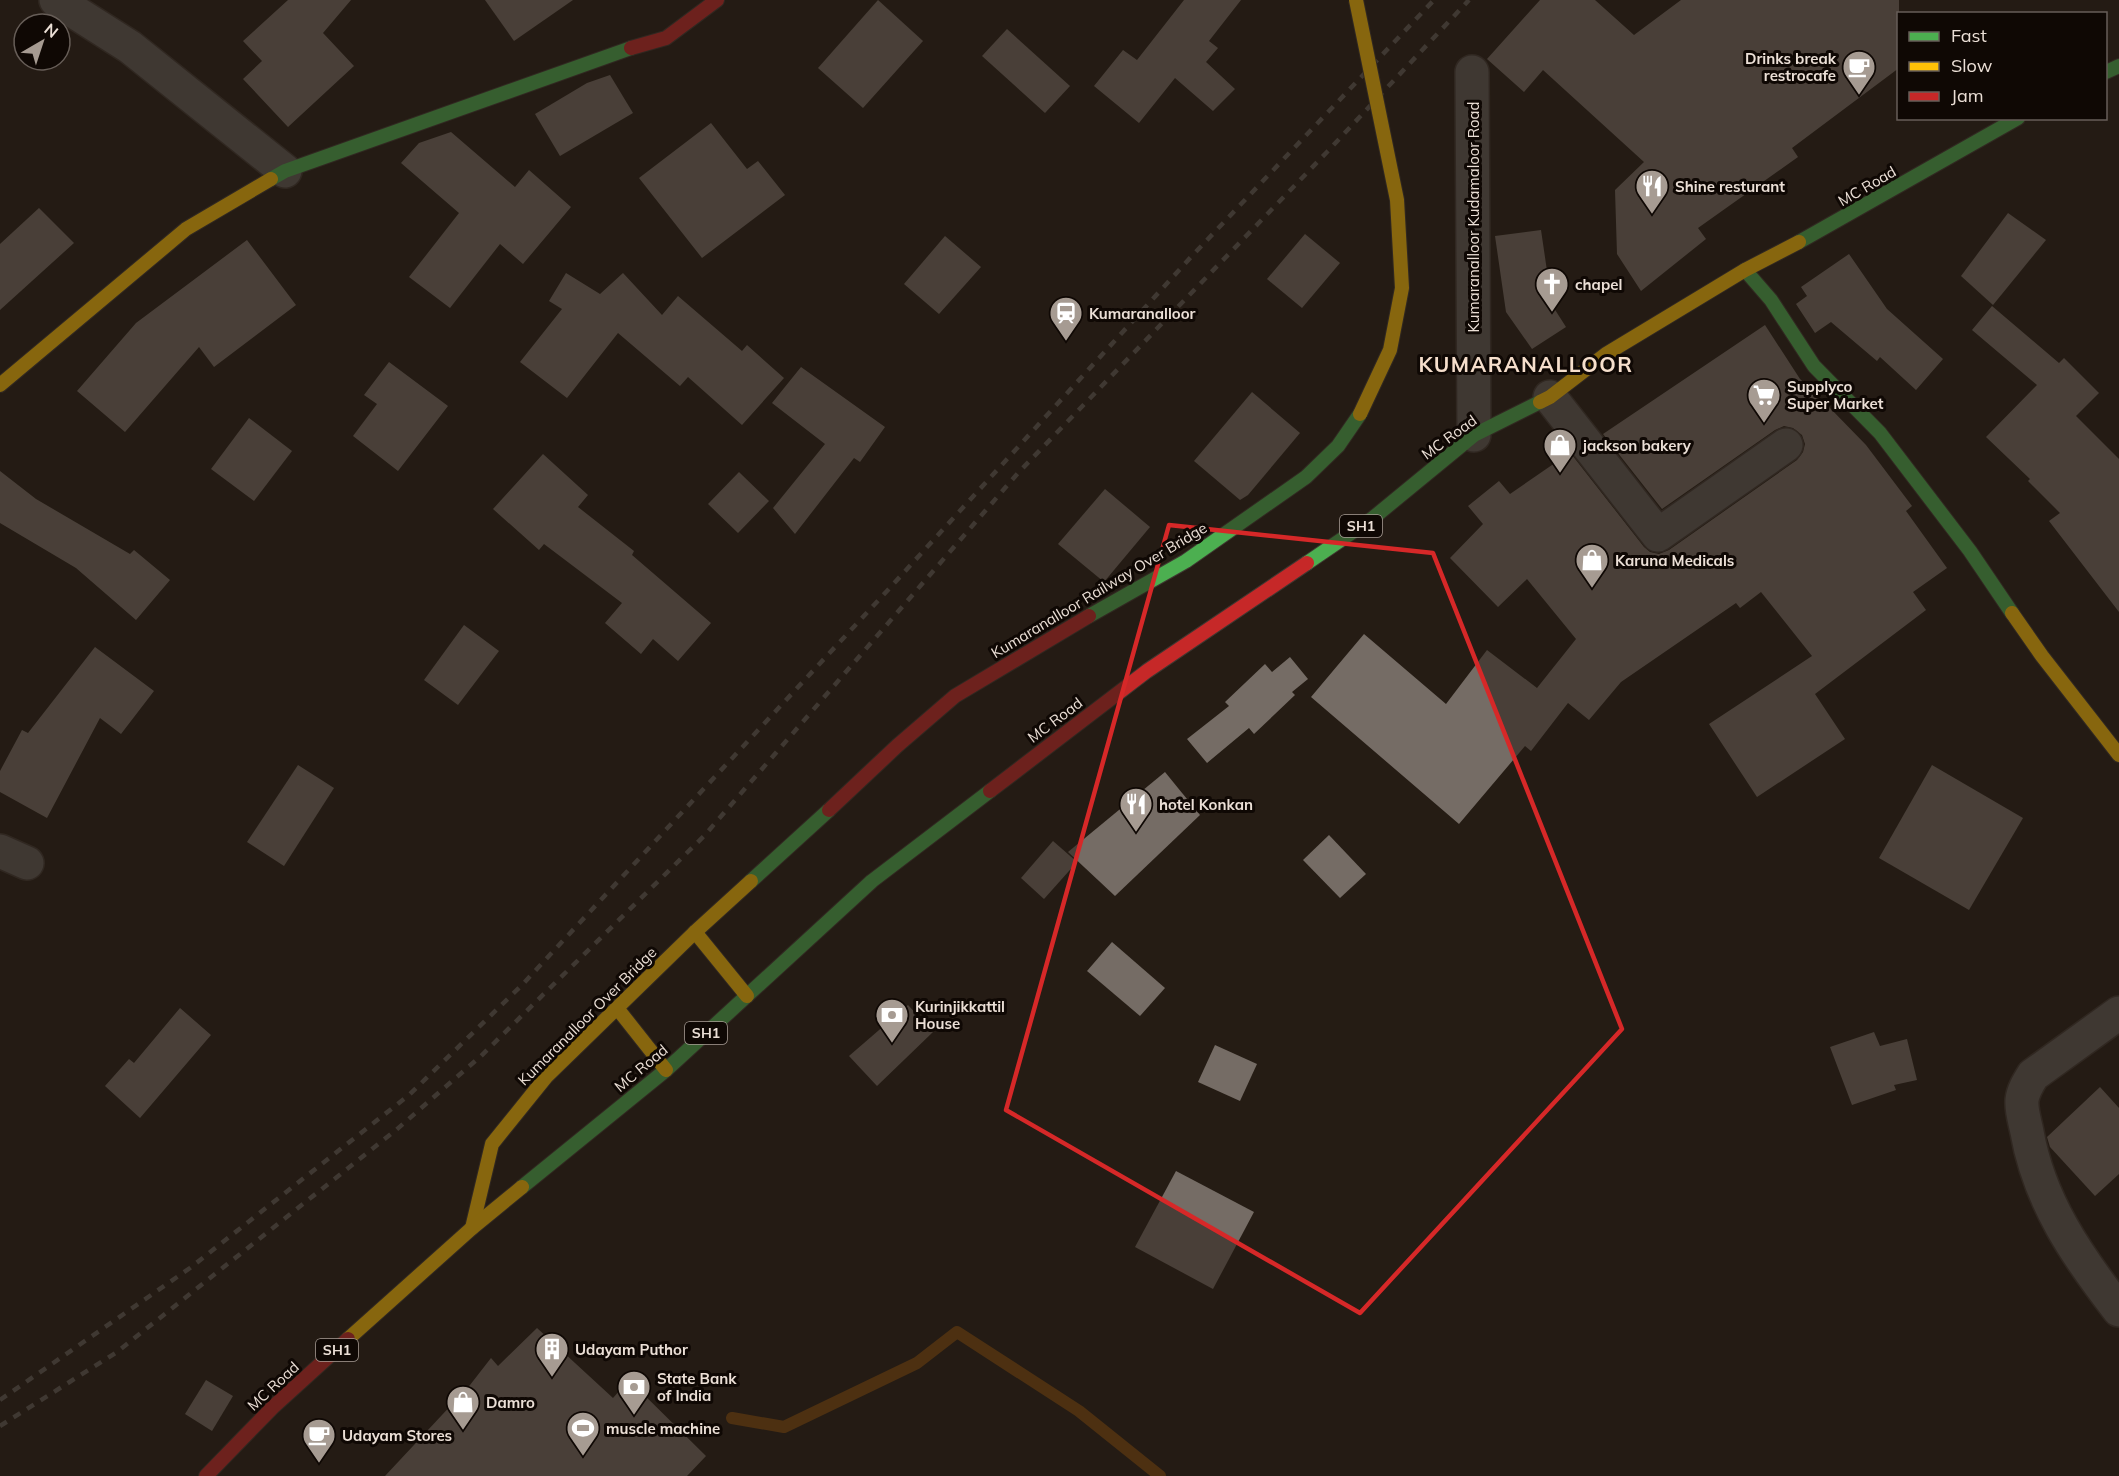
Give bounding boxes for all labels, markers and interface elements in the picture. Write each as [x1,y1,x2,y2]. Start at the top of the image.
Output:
north arrow [12,12,72,72]
legend [1897,12,2107,120]
text: N [40,19,62,42]
text: Fast [1951,24,1987,47]
place label: Drinks break restrocafe [1745,49,1837,85]
cafe icon: Drinks break restrocafe [1841,49,1877,96]
text: Slow [1951,54,1993,77]
text: Jam [1951,84,1984,107]
street label: Kumaranalloor Kudamaloor Road [1464,102,1483,333]
street label: MC Road [1835,162,1899,210]
restaurant icon: Shine resturant [1634,168,1670,215]
place label: Shine resturant [1675,177,1785,196]
church icon: chapel [1534,266,1570,313]
place label: chapel [1575,275,1622,294]
station icon: Kumaranalloor [1048,295,1084,342]
place label: Kumaranalloor [1089,304,1196,323]
district label: KUMARANALLOOR [1418,351,1634,377]
supermarket icon: Supplyco Super Market [1746,377,1782,424]
place label: Supplyco Super Market [1787,377,1884,413]
street label: MC Road [1418,411,1480,463]
shop icon: jackson bakery [1542,427,1578,474]
place label: jackson bakery [1582,436,1692,455]
road number: SH1 [1340,515,1382,537]
street label: Kumaranalloor Railway Over Bridge [988,518,1210,662]
shop icon: Karuna Medicals [1574,542,1610,589]
place label: Karuna Medicals [1615,551,1734,570]
street label: MC Road [1024,693,1086,747]
restaurant icon: hotel Konkan [1118,786,1154,833]
place label: hotel Konkan [1159,795,1253,814]
street label: Kumaranalloor Over Bridge [514,943,660,1089]
bank icon: Kurinjikkattil House [874,997,910,1044]
place label: Kurinjikkattil House [915,997,1005,1033]
road number: SH1 [685,1022,727,1044]
street label: MC Road [610,1040,672,1096]
building icon: Udayam Puthor [534,1331,570,1378]
road number: SH1 [316,1339,358,1361]
place label: Udayam Puthor [575,1340,688,1359]
street label: MC Road [243,1357,303,1415]
bank icon: State Bank of India [616,1369,652,1416]
place label: State Bank of India [657,1369,737,1405]
shop icon: Damro [445,1384,481,1431]
place label: Damro [486,1393,535,1412]
sports icon: muscle machine [565,1410,601,1457]
cafe icon: Udayam Stores [301,1417,337,1464]
place label: muscle machine [606,1419,720,1438]
place label: Udayam Stores [342,1426,452,1445]

